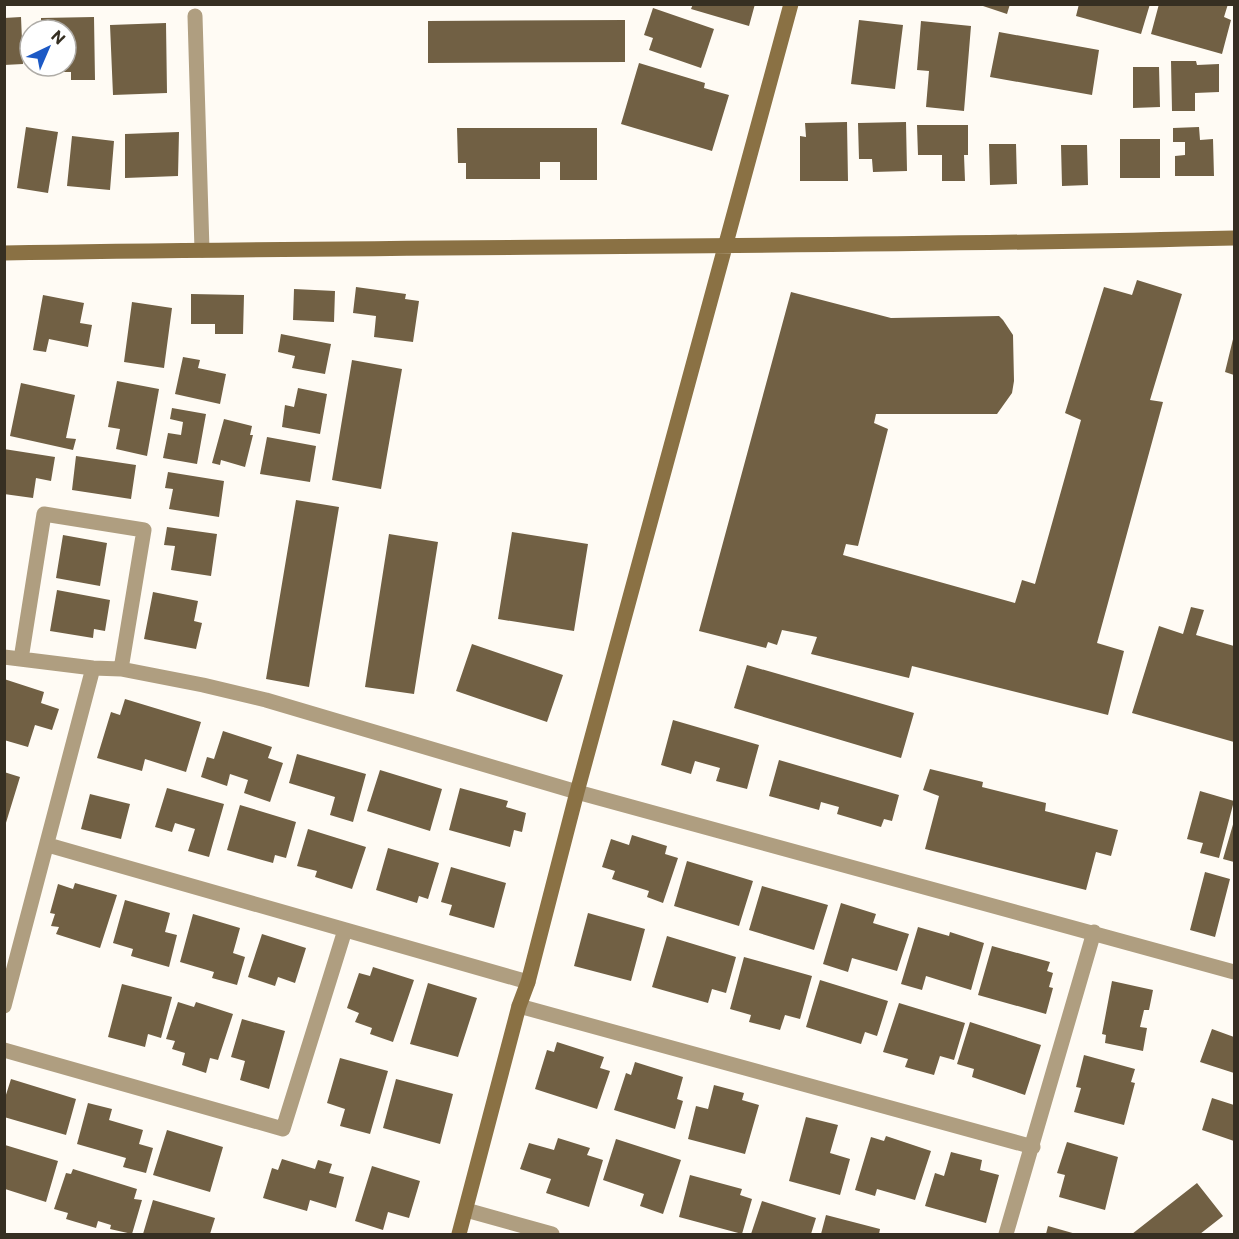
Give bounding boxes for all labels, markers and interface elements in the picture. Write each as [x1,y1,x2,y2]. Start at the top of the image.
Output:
north arrow [18,18,78,78]
text: N [48,26,70,48]

